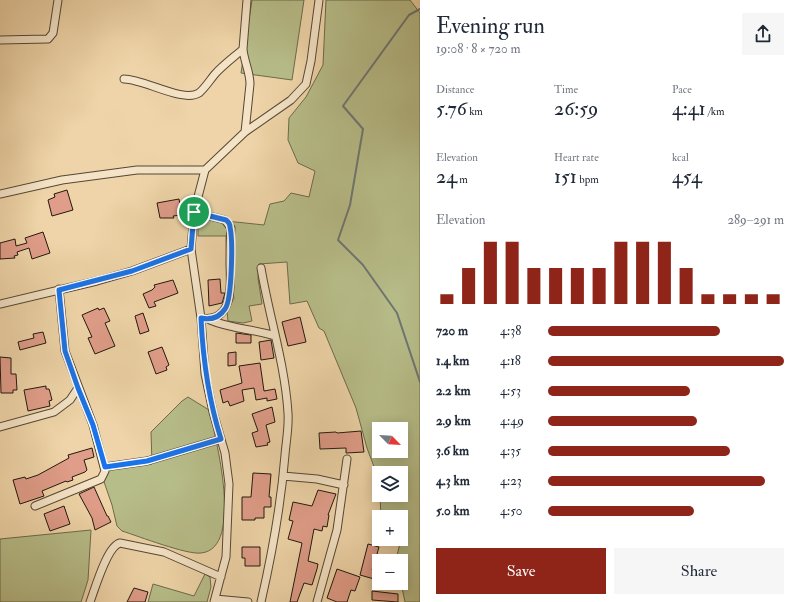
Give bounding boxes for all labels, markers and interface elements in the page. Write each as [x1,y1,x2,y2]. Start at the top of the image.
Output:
text: Evening run [436,12,545,40]
button: share [742,13,784,55]
text: 19:08 · 8 × 720 m [436,41,521,57]
text: Distance [436,83,474,96]
text: Time [554,83,578,96]
text: Pace [672,83,692,96]
text: 5.76 [436,96,467,121]
text: 26:59 [554,96,598,121]
text: 4:41 [672,96,706,121]
text: km [467,105,483,118]
text: /km [706,105,725,118]
text: Elevation [436,151,478,164]
text: Heart rate [554,151,599,164]
text: kcal [672,151,689,164]
text: 24 [436,164,457,189]
text: 151 [554,164,577,189]
text: 454 [672,164,702,189]
text: m [457,173,468,186]
text: bpm [577,173,599,186]
pin [177,195,211,229]
icon: arrive [183,201,205,223]
text: Elevation [436,212,486,228]
text: 289–291 m [727,212,784,228]
text: 720 m [436,323,468,339]
text: 4:38 [500,323,521,339]
text: 1.4 km [436,353,469,369]
text: 4:18 [500,353,521,369]
text: 2.2 km [436,383,471,399]
text: 4:53 [500,383,521,399]
text: 2.9 km [436,413,471,429]
text: 4:49 [500,413,524,429]
north arrow [372,422,408,458]
map controls [372,422,408,590]
text: 3.6 km [436,443,469,459]
text: 4:35 [500,443,521,459]
button: layers [372,466,408,502]
text: 4.3 km [436,473,470,489]
text: 4:23 [500,473,522,489]
text: 5.0 km [436,503,470,519]
text: 4:50 [500,503,523,519]
button: + [372,510,408,546]
button: Save [436,548,606,594]
button: Share [614,548,784,594]
button: − [372,554,408,590]

